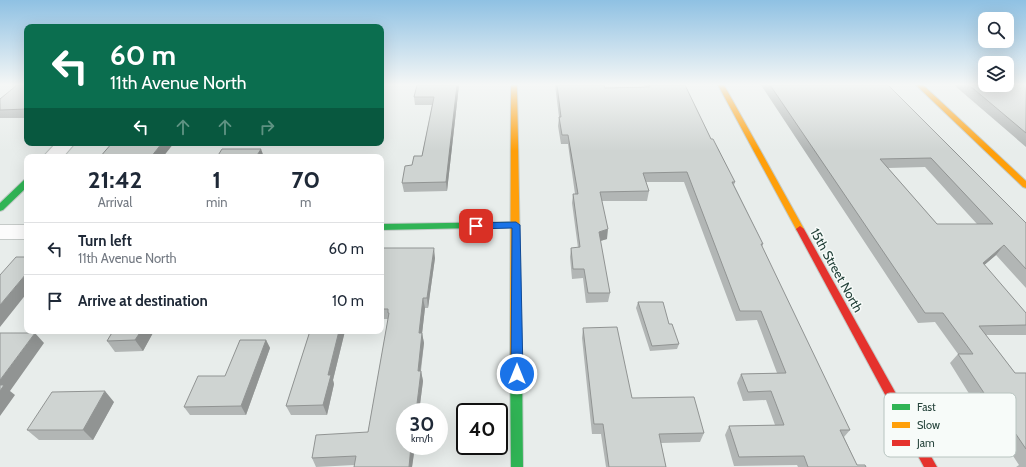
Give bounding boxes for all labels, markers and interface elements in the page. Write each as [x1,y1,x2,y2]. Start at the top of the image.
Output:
map controls [978,12,1014,92]
button: search [978,12,1014,48]
text: 60 m [110,38,176,72]
icon: left [44,40,96,92]
button: layers [978,56,1014,92]
text: 11th Avenue North [110,72,247,94]
icon: left [130,116,152,138]
icon: ahead [172,116,194,138]
icon: ahead [214,116,236,138]
icon: right [256,116,278,138]
text: 21:42 [88,165,142,194]
text: 1 [212,165,221,194]
text: 70 [291,165,320,194]
text: Arrival [98,194,132,210]
text: min [206,194,227,210]
text: m [300,194,311,210]
pin [459,209,493,243]
icon: arrive [465,215,487,237]
street label: 15th Street North [807,225,867,315]
text: Turn left [78,232,132,250]
icon: left [44,238,66,260]
text: 60 m [328,240,364,258]
text: 11th Avenue North [78,250,177,266]
icon: arrive [44,290,66,312]
text: Arrive at destination [78,292,208,310]
text: 10 m [332,292,364,310]
position arrow [496,353,538,395]
legend [884,393,1016,457]
text: Fast [917,400,936,414]
speed limit sign: 40 [456,403,508,455]
text: 30 [410,412,434,436]
text: Slow [917,418,940,432]
text: km/h [411,432,433,445]
text: Jam [916,436,935,450]

